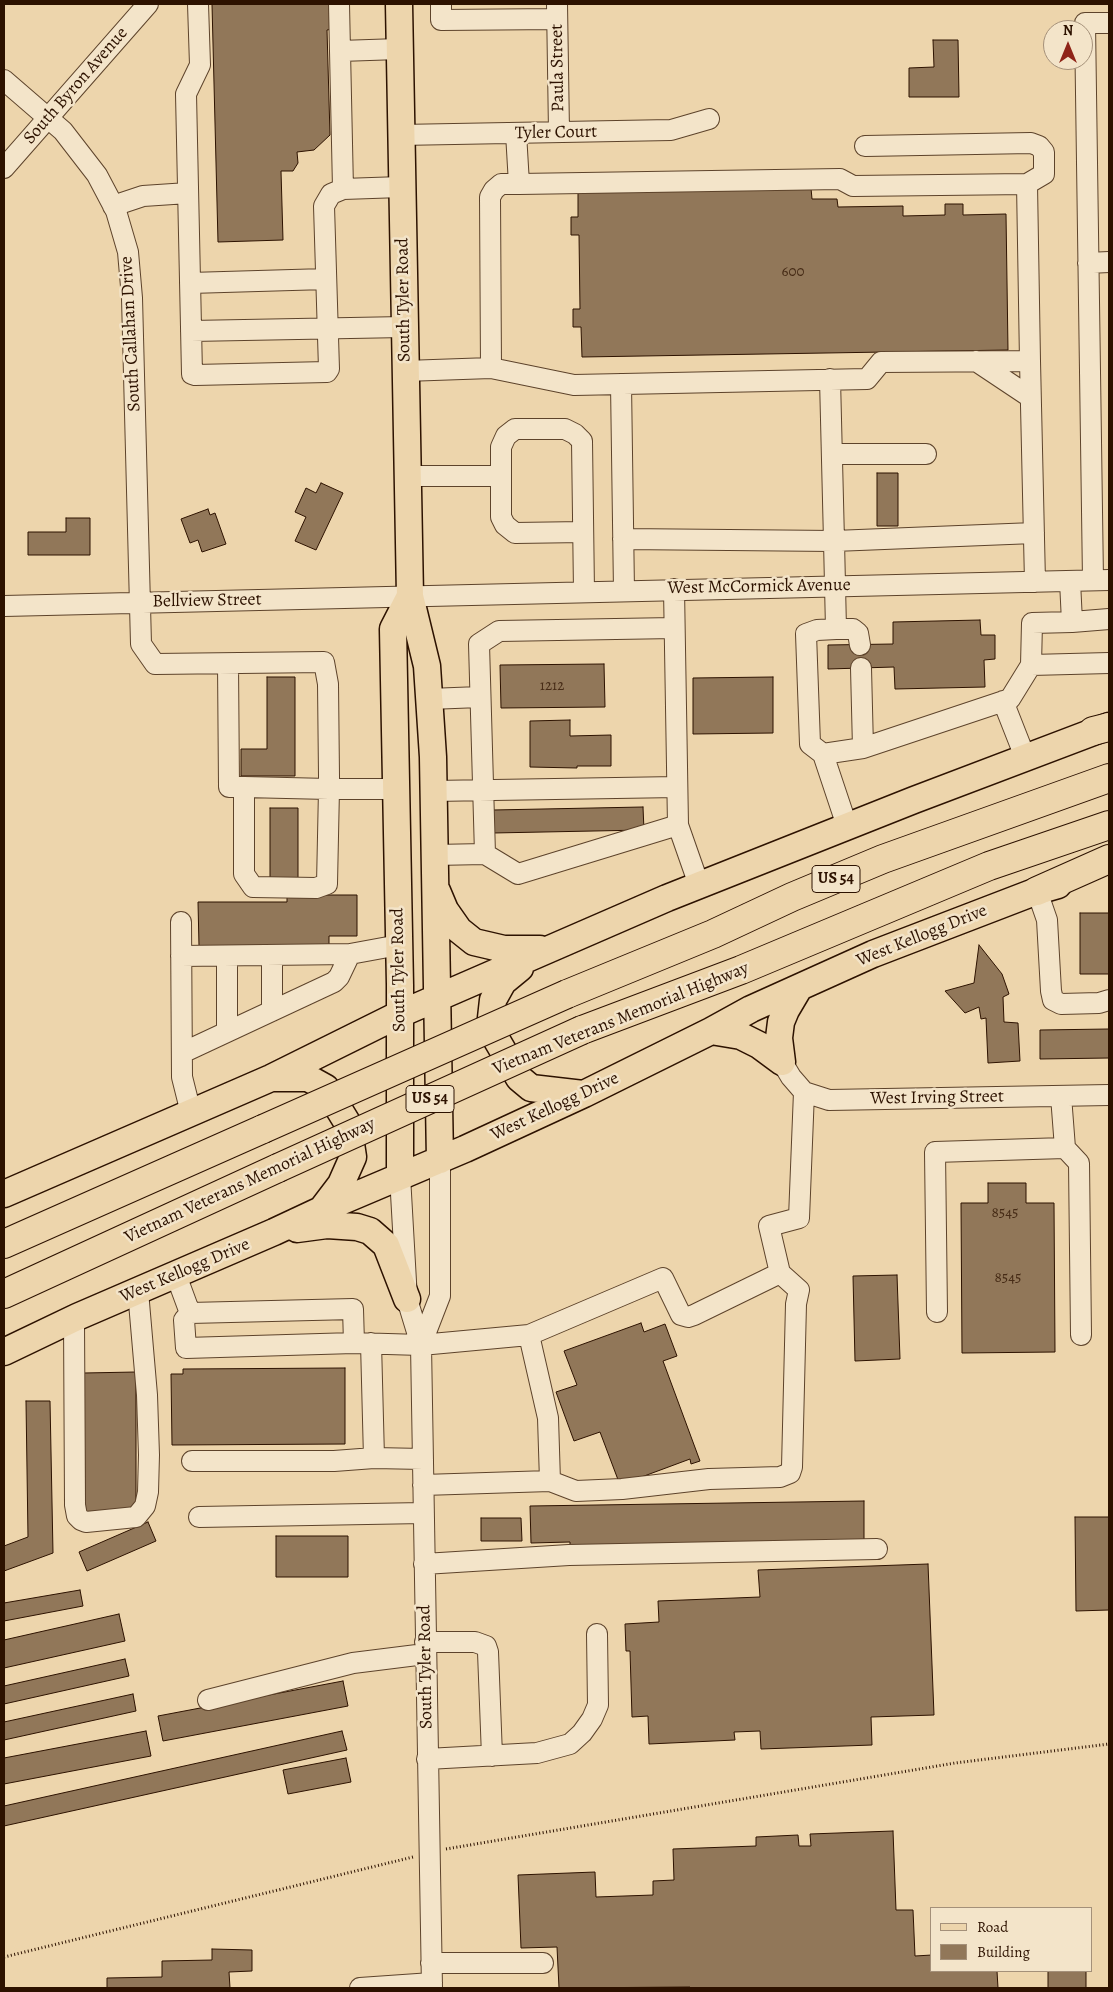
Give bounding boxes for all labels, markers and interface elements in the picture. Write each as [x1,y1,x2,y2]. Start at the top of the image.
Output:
north arrow [1043,20,1093,70]
text: N [1063,21,1073,40]
street label: South Byron Avenue [19,23,133,149]
street label: Paula Street [546,24,570,112]
street label: Tyler Court [515,121,597,145]
street label: South Tyler Road [392,238,416,362]
street label: South Callahan Drive [116,256,146,412]
house number: 600 [782,263,804,281]
street label: West McCormick Avenue [667,575,851,599]
street label: Bellview Street [152,589,262,613]
house number: 1212 [540,677,564,695]
road number: US 54 [812,866,860,892]
street label: West Kellogg Drive [854,900,990,972]
street label: South Tyler Road [387,908,411,1032]
street label: Vietnam Veterans Memorial Highway [490,958,752,1080]
street label: West Kellogg Drive [488,1068,622,1146]
road number: US 54 [406,1086,454,1112]
street label: West Irving Street [870,1086,1004,1110]
street label: Vietnam Veterans Memorial Highway [121,1113,379,1249]
house number: 8545 [992,1204,1018,1222]
street label: West Kellogg Drive [117,1234,253,1308]
house number: 8545 [995,1269,1021,1287]
street label: South Tyler Road [414,1605,438,1729]
legend [930,1907,1093,1972]
text: Road [977,1917,1008,1937]
text: Building [977,1942,1030,1962]

